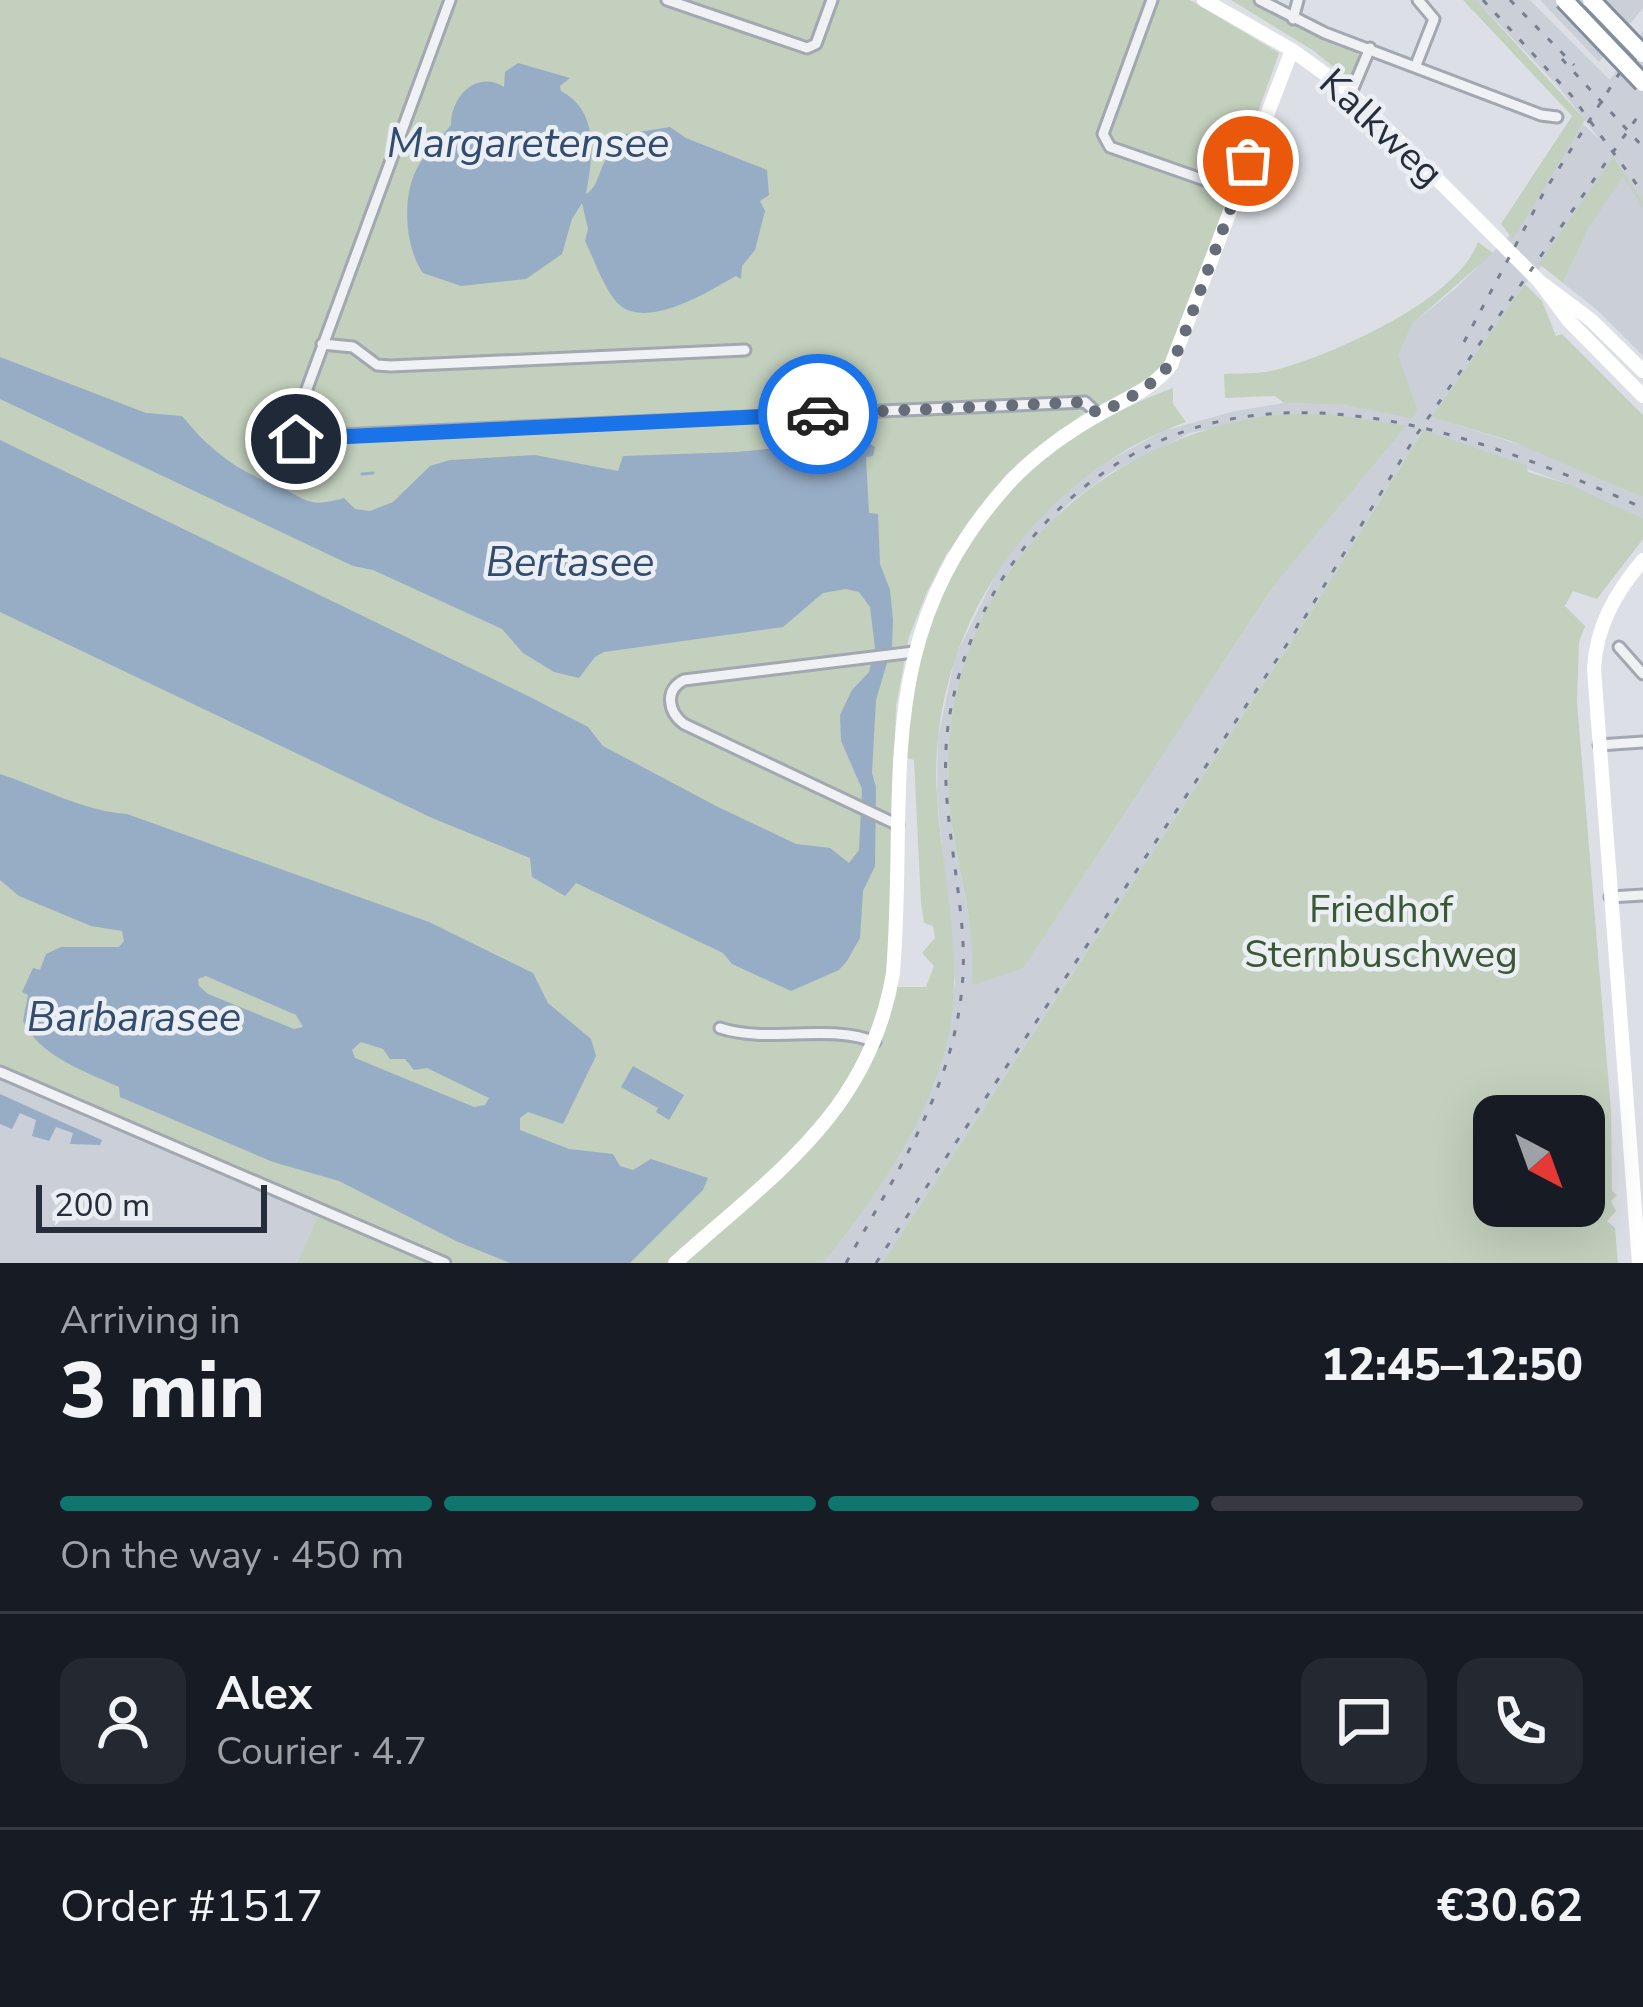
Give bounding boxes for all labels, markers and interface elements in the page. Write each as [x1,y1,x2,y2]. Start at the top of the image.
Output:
street label: Kalkweg [1307,57,1455,199]
pin [1197,110,1299,212]
water label: Margaretensee [387,115,669,172]
icon: bag [1215,128,1281,194]
courier [758,354,878,474]
icon: car [785,381,851,447]
pin [245,388,347,490]
icon: home [263,406,329,472]
water label: Bertasee [486,534,654,591]
park label: Friedhof Sternbuschweg [1244,883,1518,981]
water label: Barbarasee [27,989,241,1046]
north arrow [1473,1095,1605,1227]
map controls [1473,1095,1605,1227]
scale bar [36,1179,267,1232]
text: 200 m [54,1183,150,1228]
text: Arriving in [60,1294,241,1347]
text: 12:45–12:50 [1321,1335,1583,1396]
text: 3 min [60,1338,265,1445]
text: On the way · 450 m [60,1529,404,1582]
button: person [60,1658,186,1784]
button: chat [1301,1658,1427,1784]
button: phone [1457,1658,1583,1784]
text: Alex [216,1664,312,1725]
text: Courier · 4.7 [216,1725,427,1778]
text: Order #1517 [60,1876,323,1937]
text: €30.62 [1437,1876,1583,1937]

